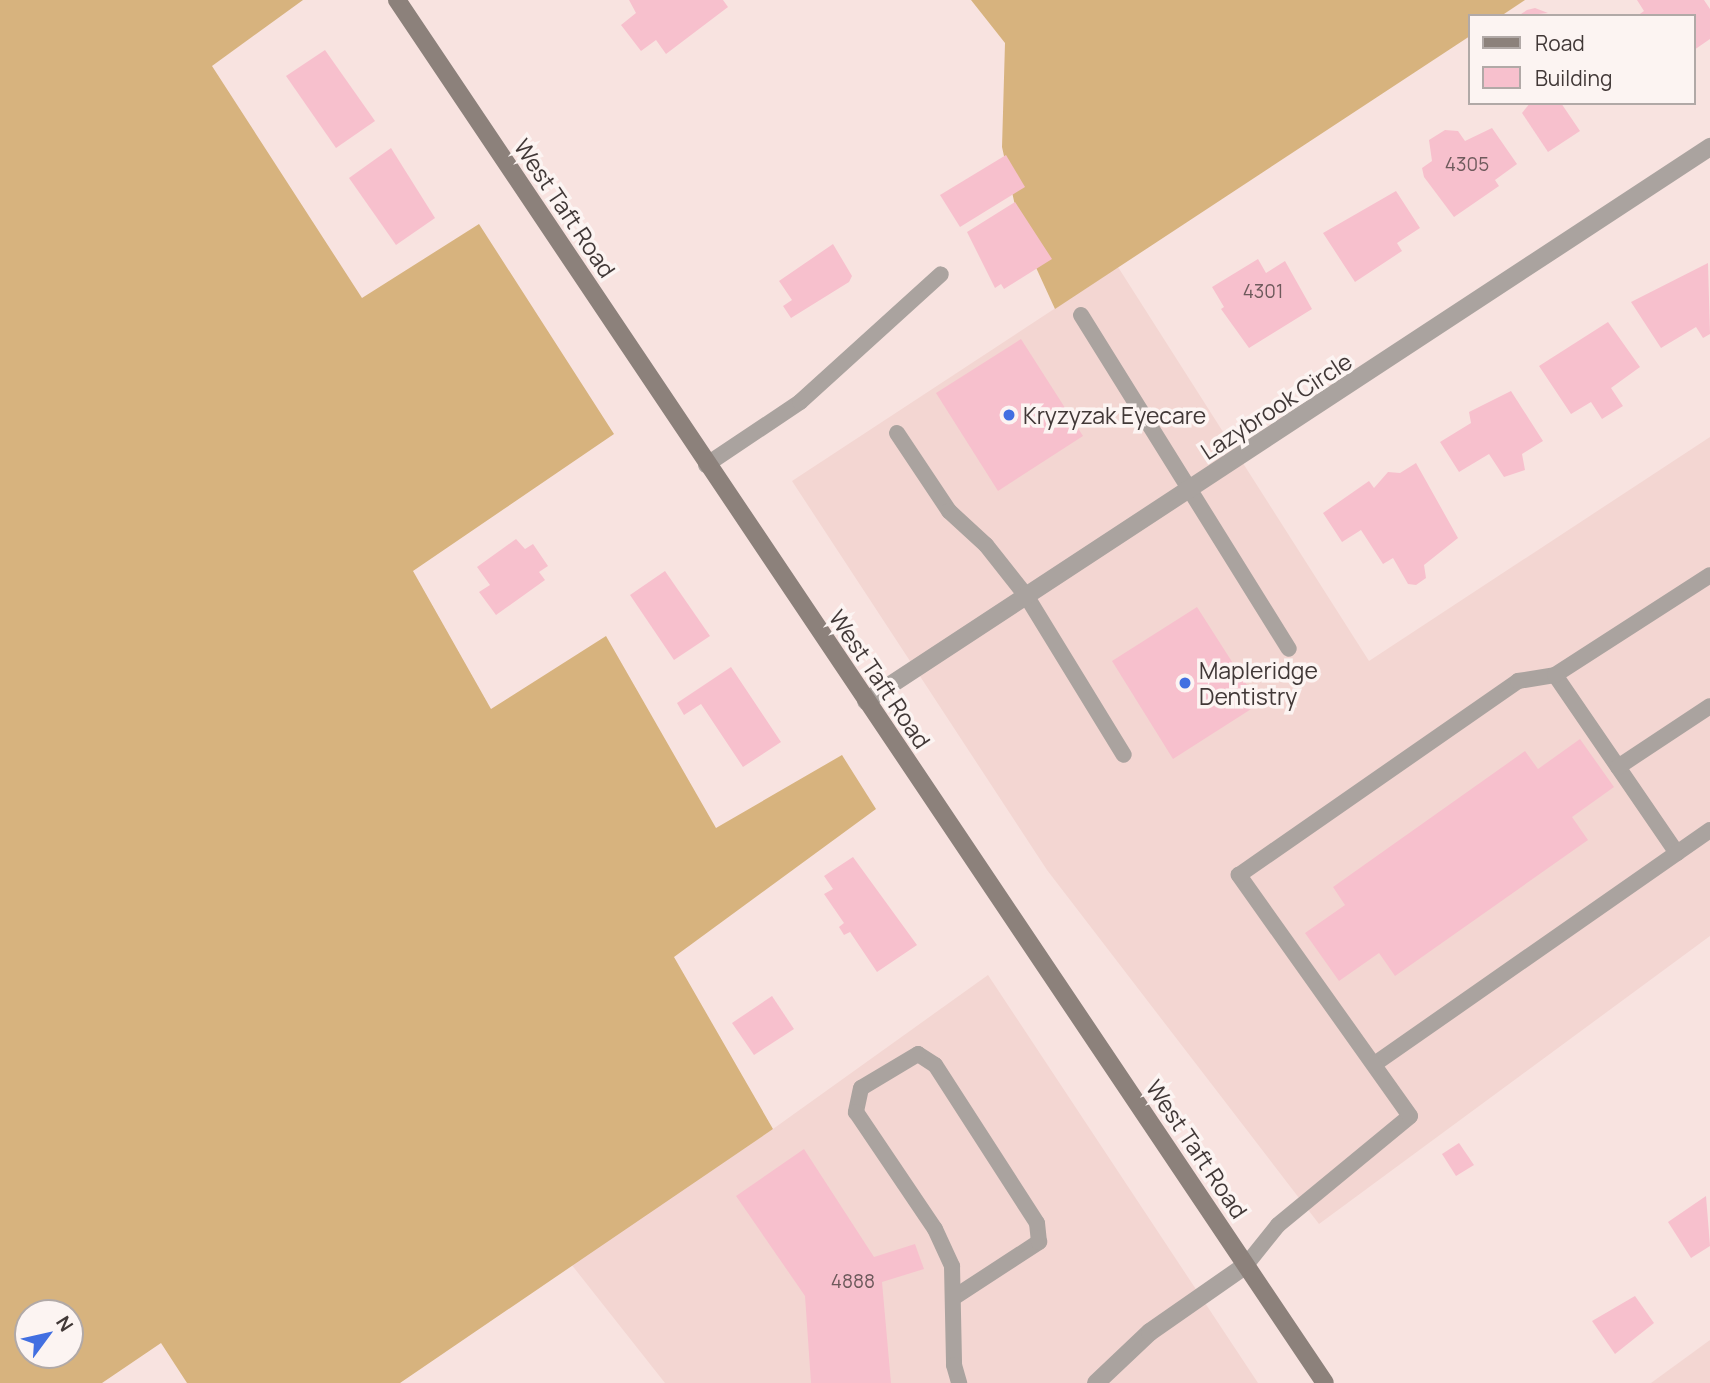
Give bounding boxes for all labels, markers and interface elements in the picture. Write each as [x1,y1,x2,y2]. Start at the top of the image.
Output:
legend [1468,14,1696,105]
text: Road [1535,29,1585,57]
text: Building [1535,64,1612,92]
street label: West Taft Road [509,134,621,282]
house number: 4305 [1445,154,1489,176]
house number: 4301 [1243,281,1283,303]
street label: Lazybrook Circle [1195,347,1357,465]
place label: Kryzyzak Eyecare [1023,401,1206,429]
marker: Kryzyzak Eyecare [1001,407,1017,423]
street label: West Taft Road [824,605,936,753]
place label: Mapleridge Dentistry [1199,656,1318,710]
marker: Mapleridge Dentistry [1177,675,1193,691]
street label: West Taft Road [1141,1075,1253,1223]
house number: 4888 [831,1271,875,1293]
north arrow [14,1299,84,1369]
text: N [50,1311,80,1336]

